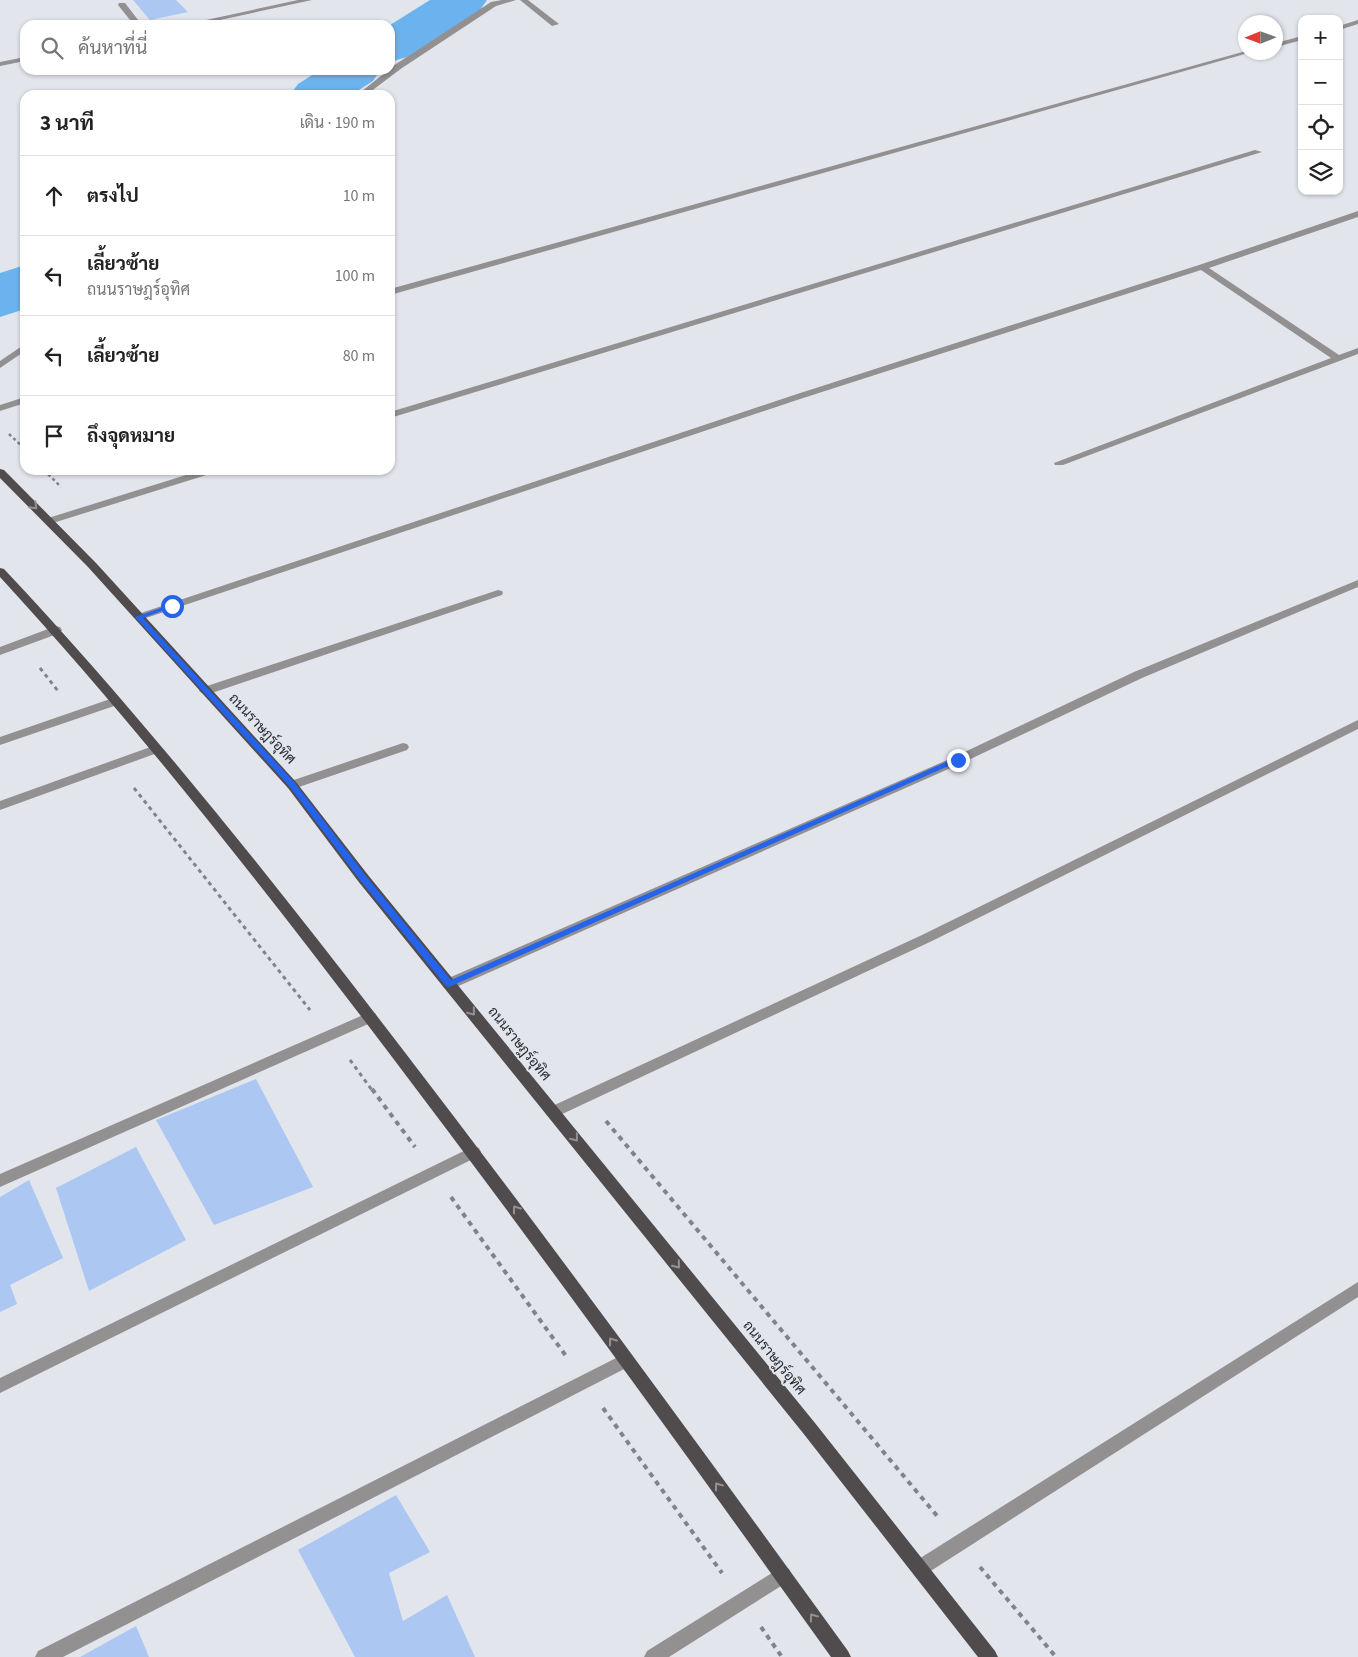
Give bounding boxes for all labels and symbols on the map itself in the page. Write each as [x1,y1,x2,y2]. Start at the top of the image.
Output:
north arrow [1238,15,1283,60]
one-way arrow [28,500,37,509]
route start [161,595,184,618]
street label: ถนนราษฎร์อุทิศ [224,689,300,769]
route end [947,749,970,772]
street label: ถนนราษฎร์อุทิศ [483,1003,555,1085]
one-way arrow [467,1007,476,1016]
one-way arrow [569,1133,578,1142]
one-way arrow [513,1206,522,1215]
one-way arrow [672,1259,681,1268]
street label: ถนนราษฎร์อุทิศ [738,1317,810,1399]
one-way arrow [609,1338,617,1347]
one-way arrow [715,1482,724,1492]
one-way arrow [810,1614,820,1623]

